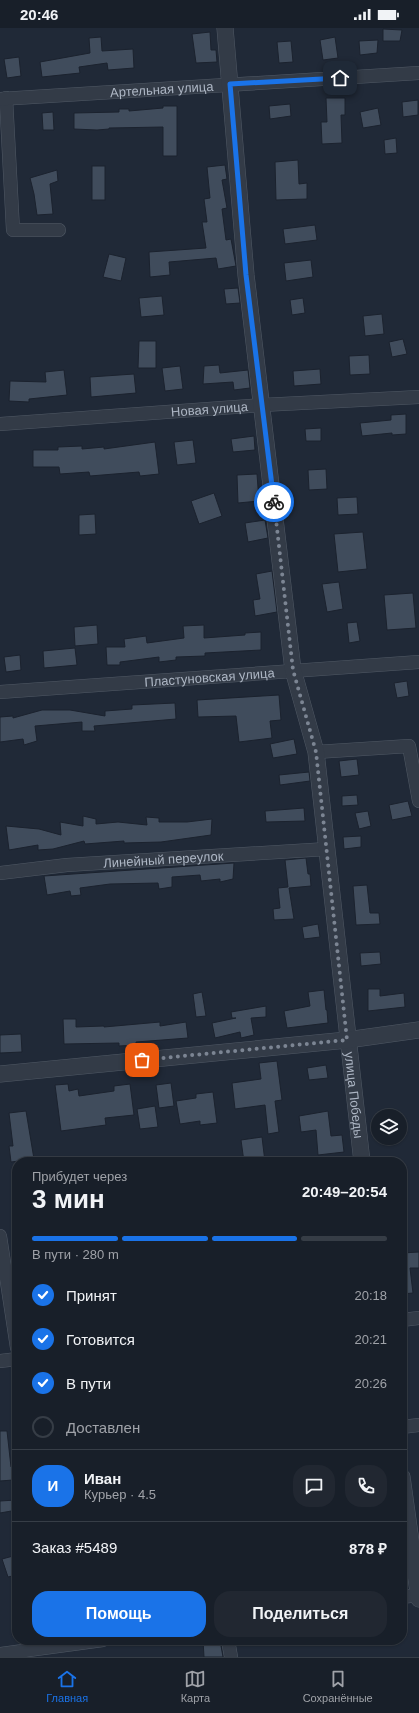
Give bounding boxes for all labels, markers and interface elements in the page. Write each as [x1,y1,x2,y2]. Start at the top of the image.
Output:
text: 20:46 [20,6,58,23]
pin [323,61,357,95]
icon: home [329,67,351,89]
street label: Артельная улица [110,78,215,100]
street label: Новая улица [170,398,249,419]
courier [254,482,294,522]
icon: bike [263,491,285,513]
street label: Пластуновская улица [144,665,276,689]
street label: Линейный переулок [103,848,224,870]
pin [125,1043,159,1077]
icon: bag [131,1049,153,1071]
street label: улица Победы [342,1051,367,1139]
map controls [371,1109,407,1145]
button: layers [371,1109,407,1145]
text: Прибудет через [32,1169,127,1184]
text: 20:49–20:54 [302,1183,387,1200]
text: 3 мин [32,1184,105,1214]
text: В пути · 280 m [32,1247,119,1262]
icon: check [32,1284,54,1306]
text: Принят [66,1287,117,1304]
text: 20:18 [354,1288,387,1303]
icon: check [32,1328,54,1350]
text: Готовится [66,1331,135,1348]
text: 20:21 [354,1332,387,1347]
icon: check [32,1372,54,1394]
text: В пути [66,1375,111,1392]
text: 20:26 [354,1376,387,1391]
text: Доставлен [66,1419,140,1436]
button: chat [293,1465,335,1507]
button: phone [345,1465,387,1507]
text: Иван [84,1470,121,1487]
text: И [48,1477,58,1494]
text: Курьер · 4.5 [84,1487,156,1502]
text: Заказ #5489 [32,1539,117,1556]
text: 878 ₽ [349,1540,387,1557]
button: Помощь [32,1591,206,1637]
button: Поделиться [214,1591,387,1637]
tab: Главная [46,1668,88,1704]
tab: Карта [181,1668,210,1704]
tab: Сохранённые [303,1668,373,1704]

